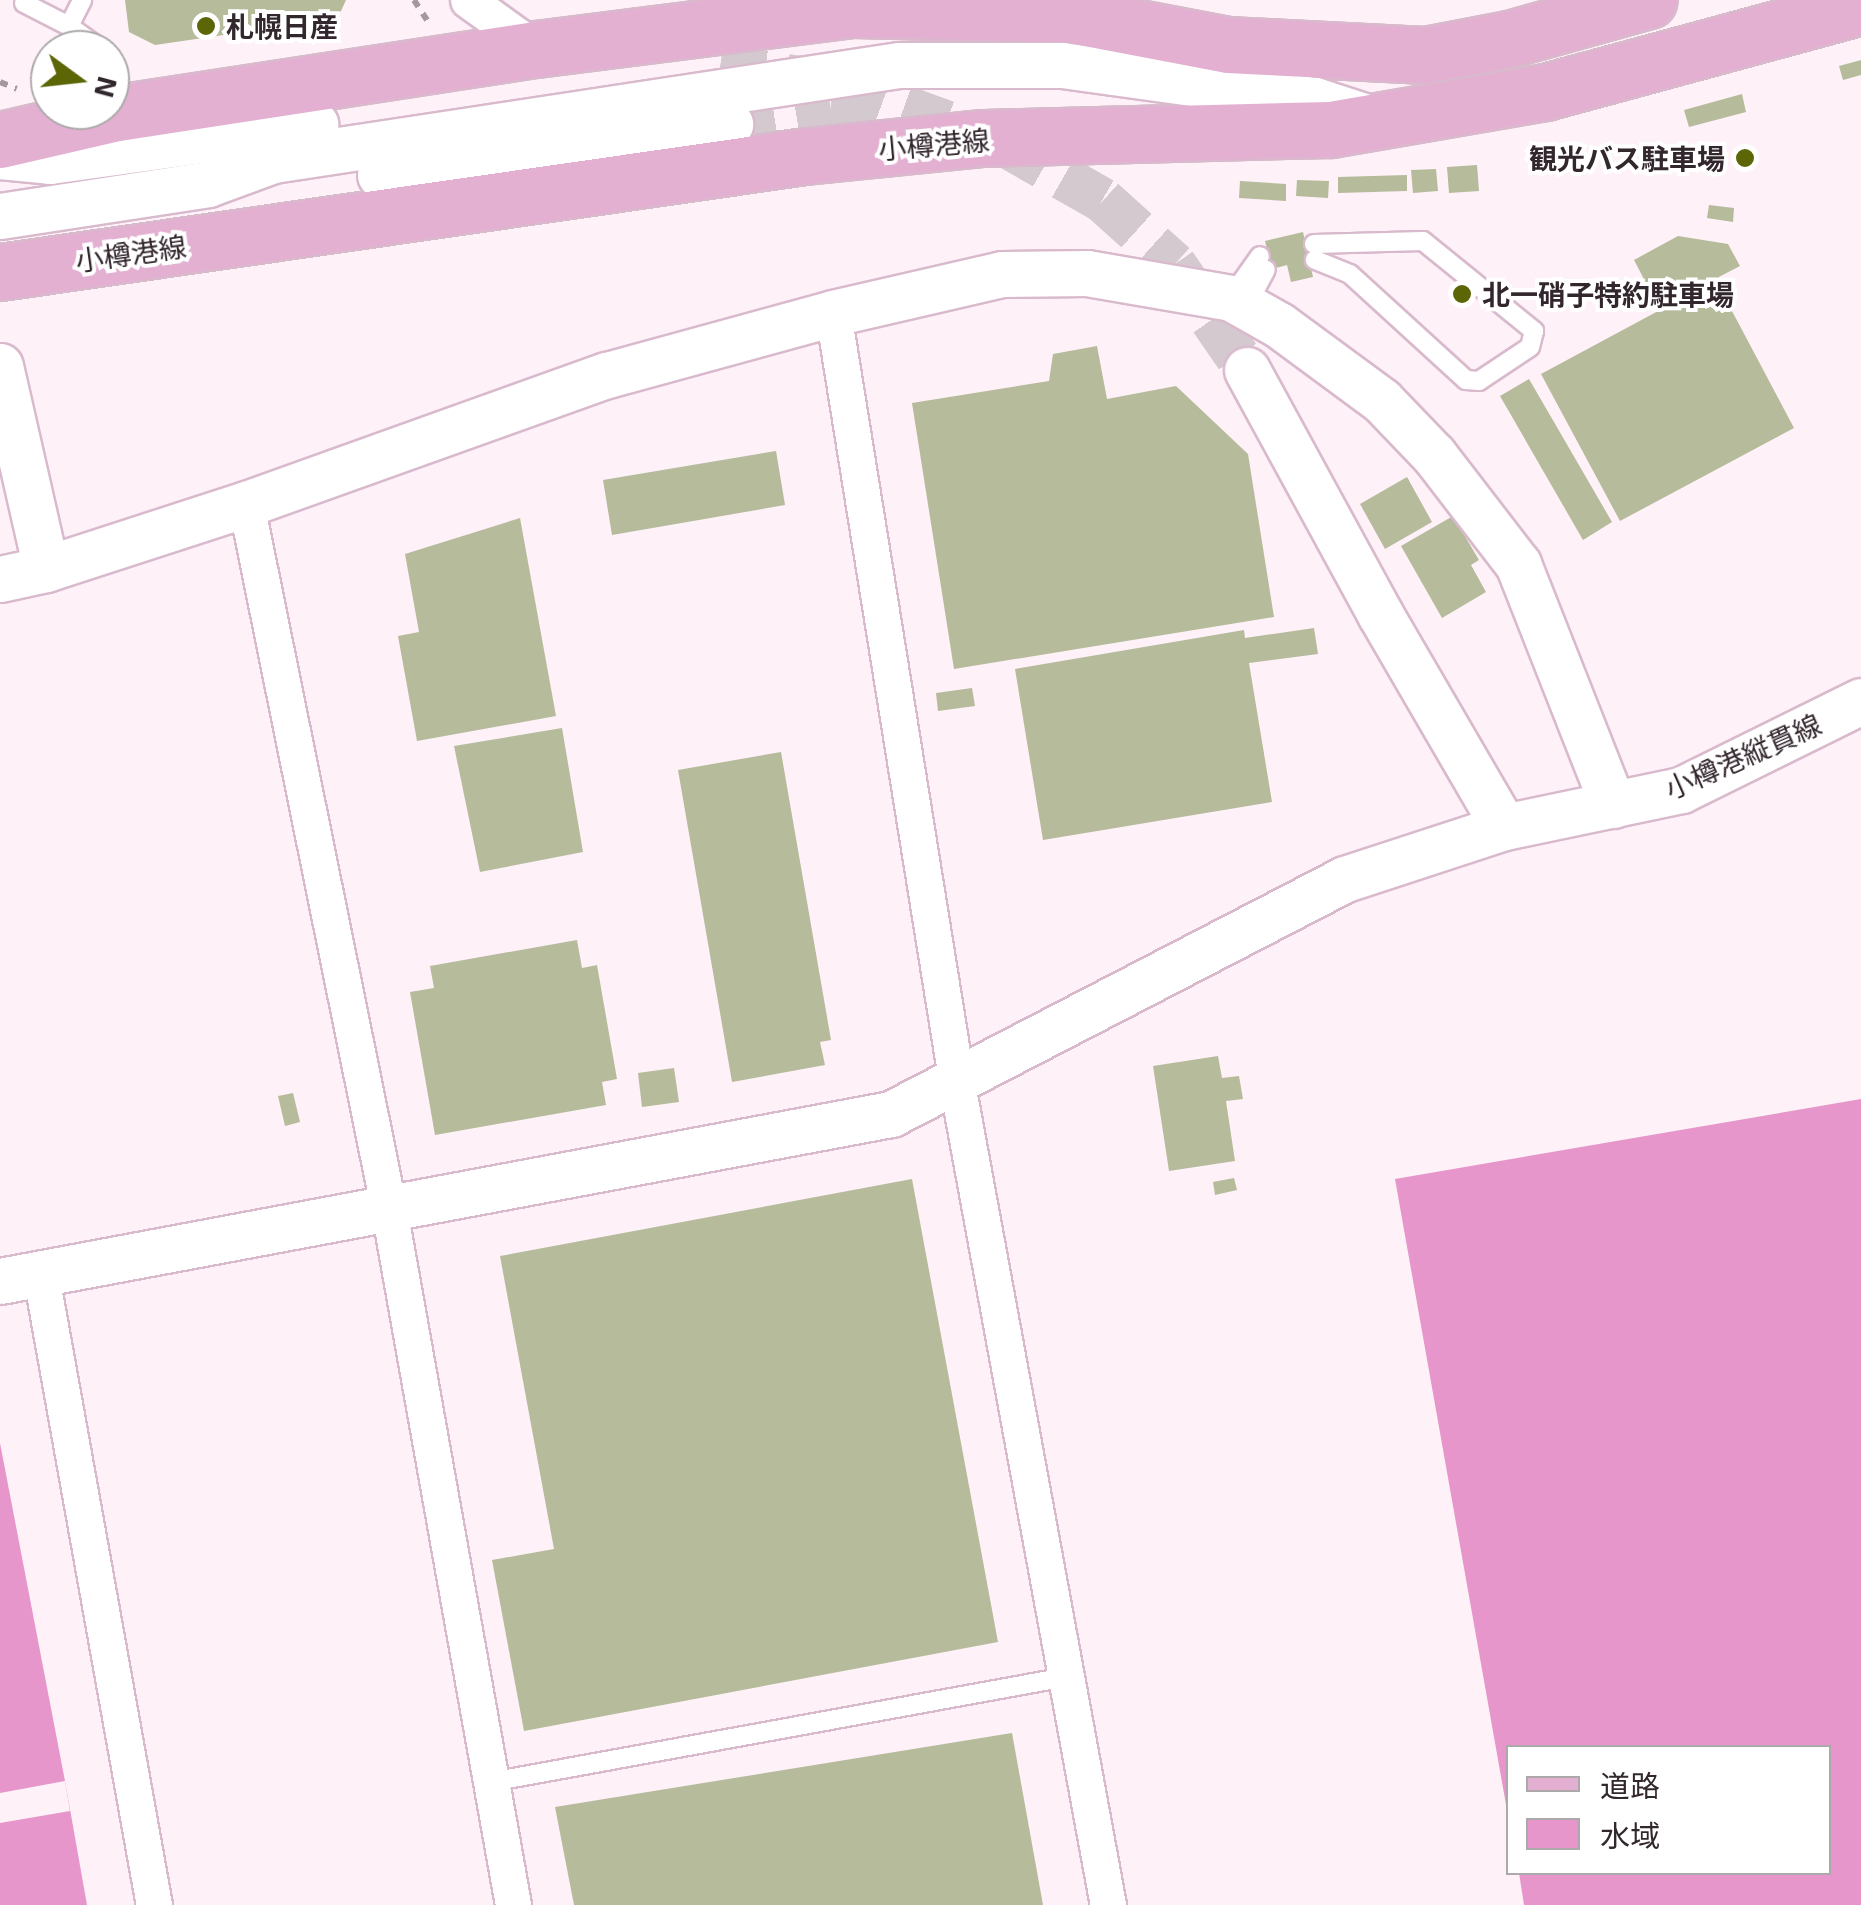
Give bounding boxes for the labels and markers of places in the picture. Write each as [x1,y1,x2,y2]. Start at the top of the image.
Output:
place label: 札幌日産 [226,9,338,43]
marker: 札幌日産 [195,15,217,37]
place label: 観光バス駐車場 [1529,141,1725,175]
marker: 観光バス駐車場 [1734,147,1756,169]
place label: 北一硝子特約駐車場 [1482,277,1734,311]
marker: 北一硝子特約駐車場 [1451,283,1473,305]

